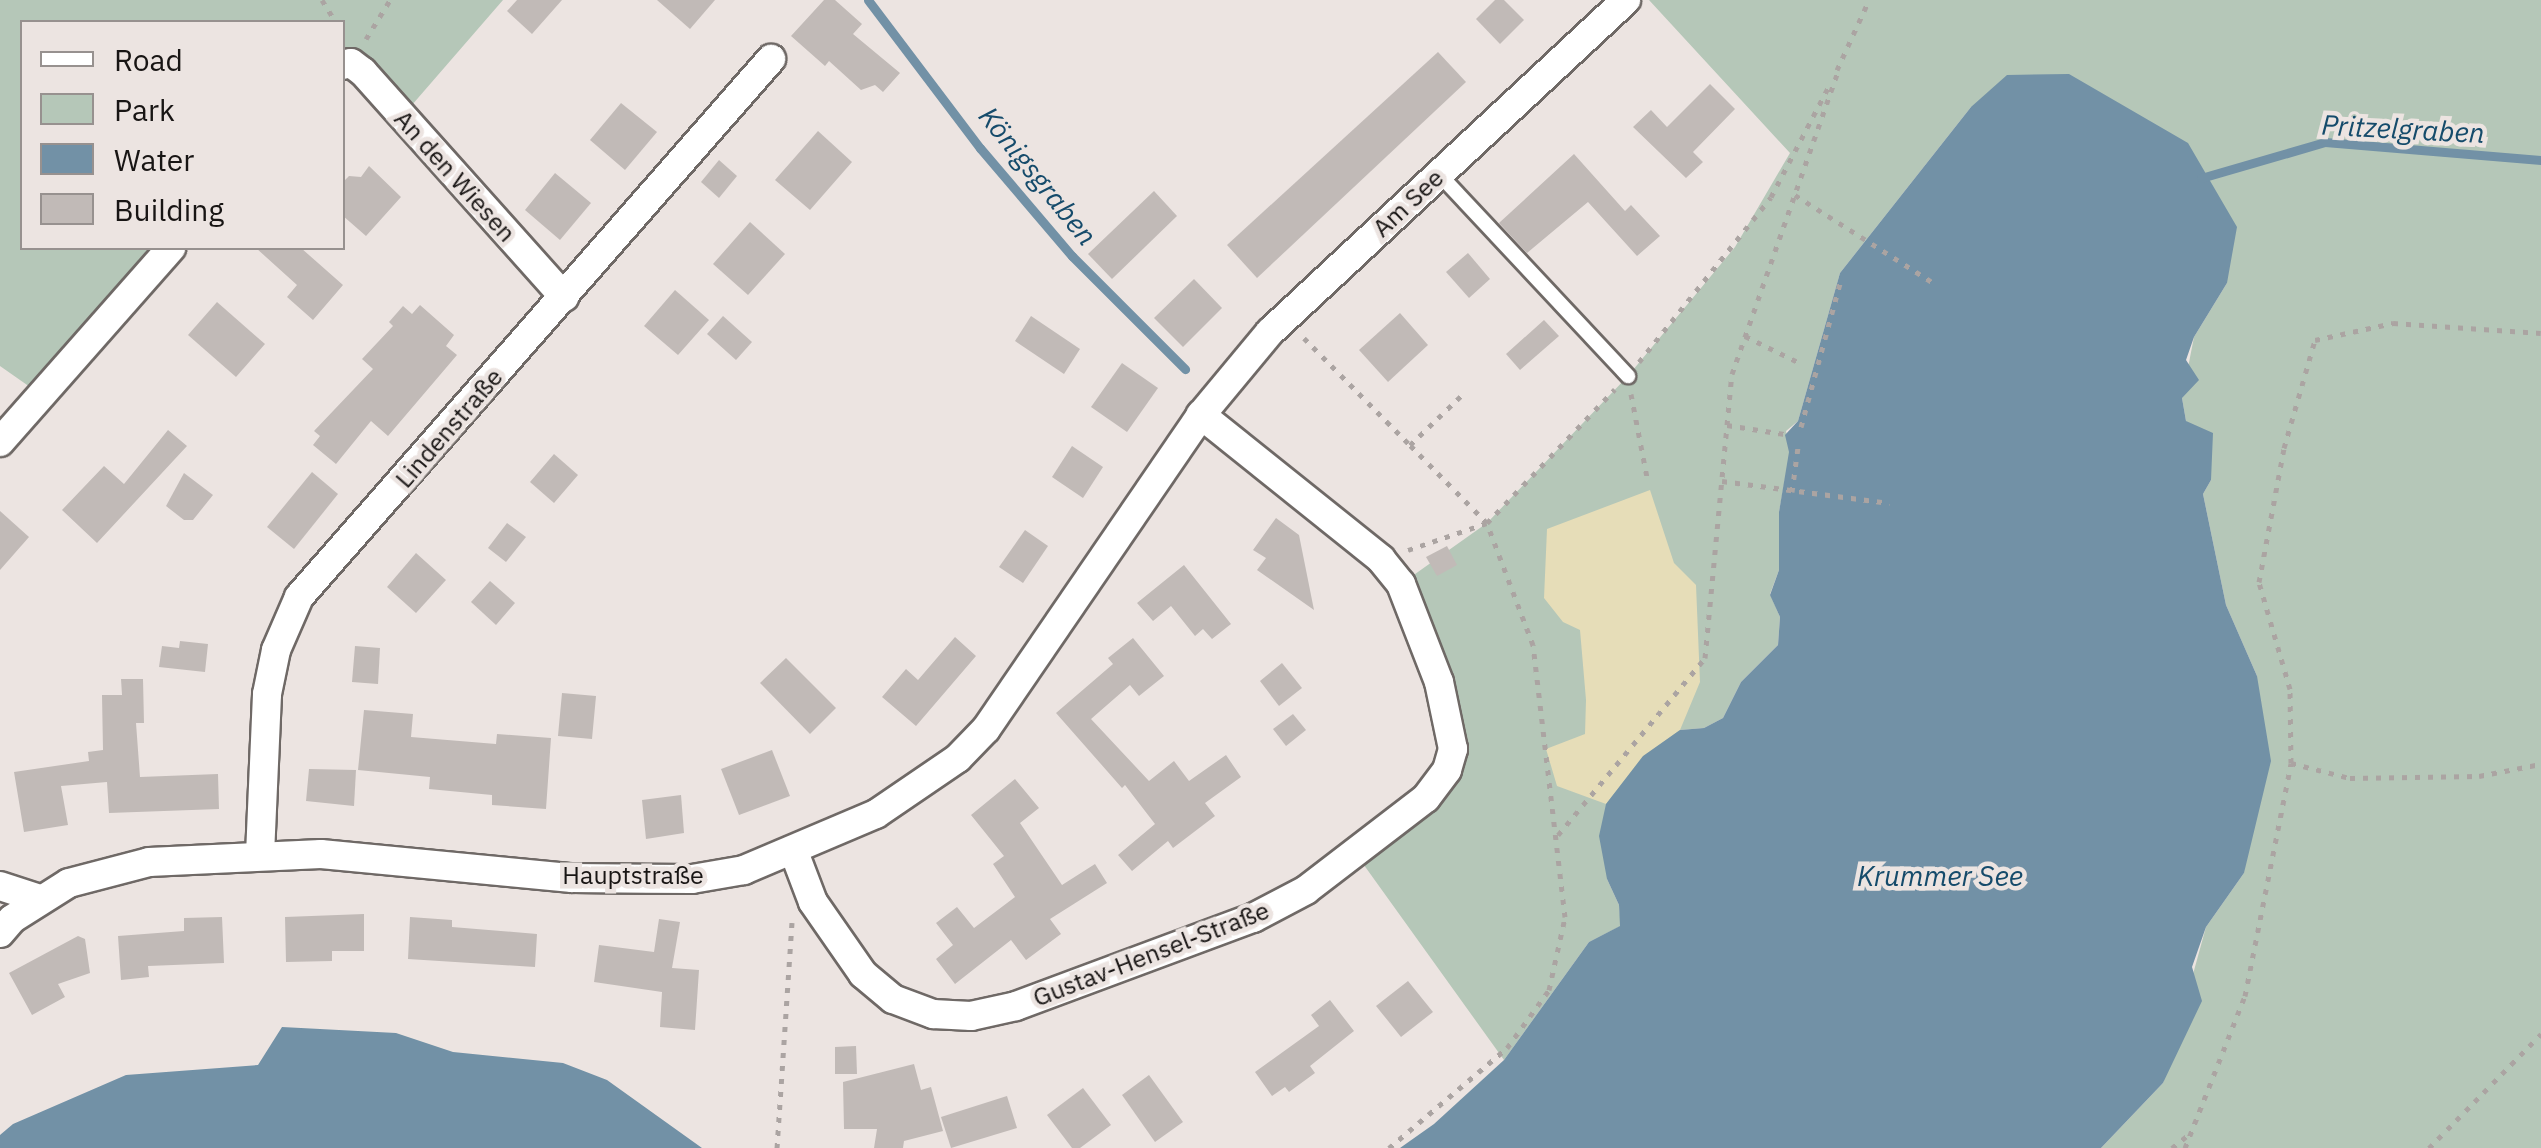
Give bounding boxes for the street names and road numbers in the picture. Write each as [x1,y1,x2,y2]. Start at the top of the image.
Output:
street label: An den Wiesen [388,104,522,248]
street label: Am See [1366,163,1450,243]
street label: Lindenstraße [389,362,509,494]
street label: Hauptstraße [562,860,704,890]
street label: Gustav-Hensel-Straße [1029,895,1273,1013]

